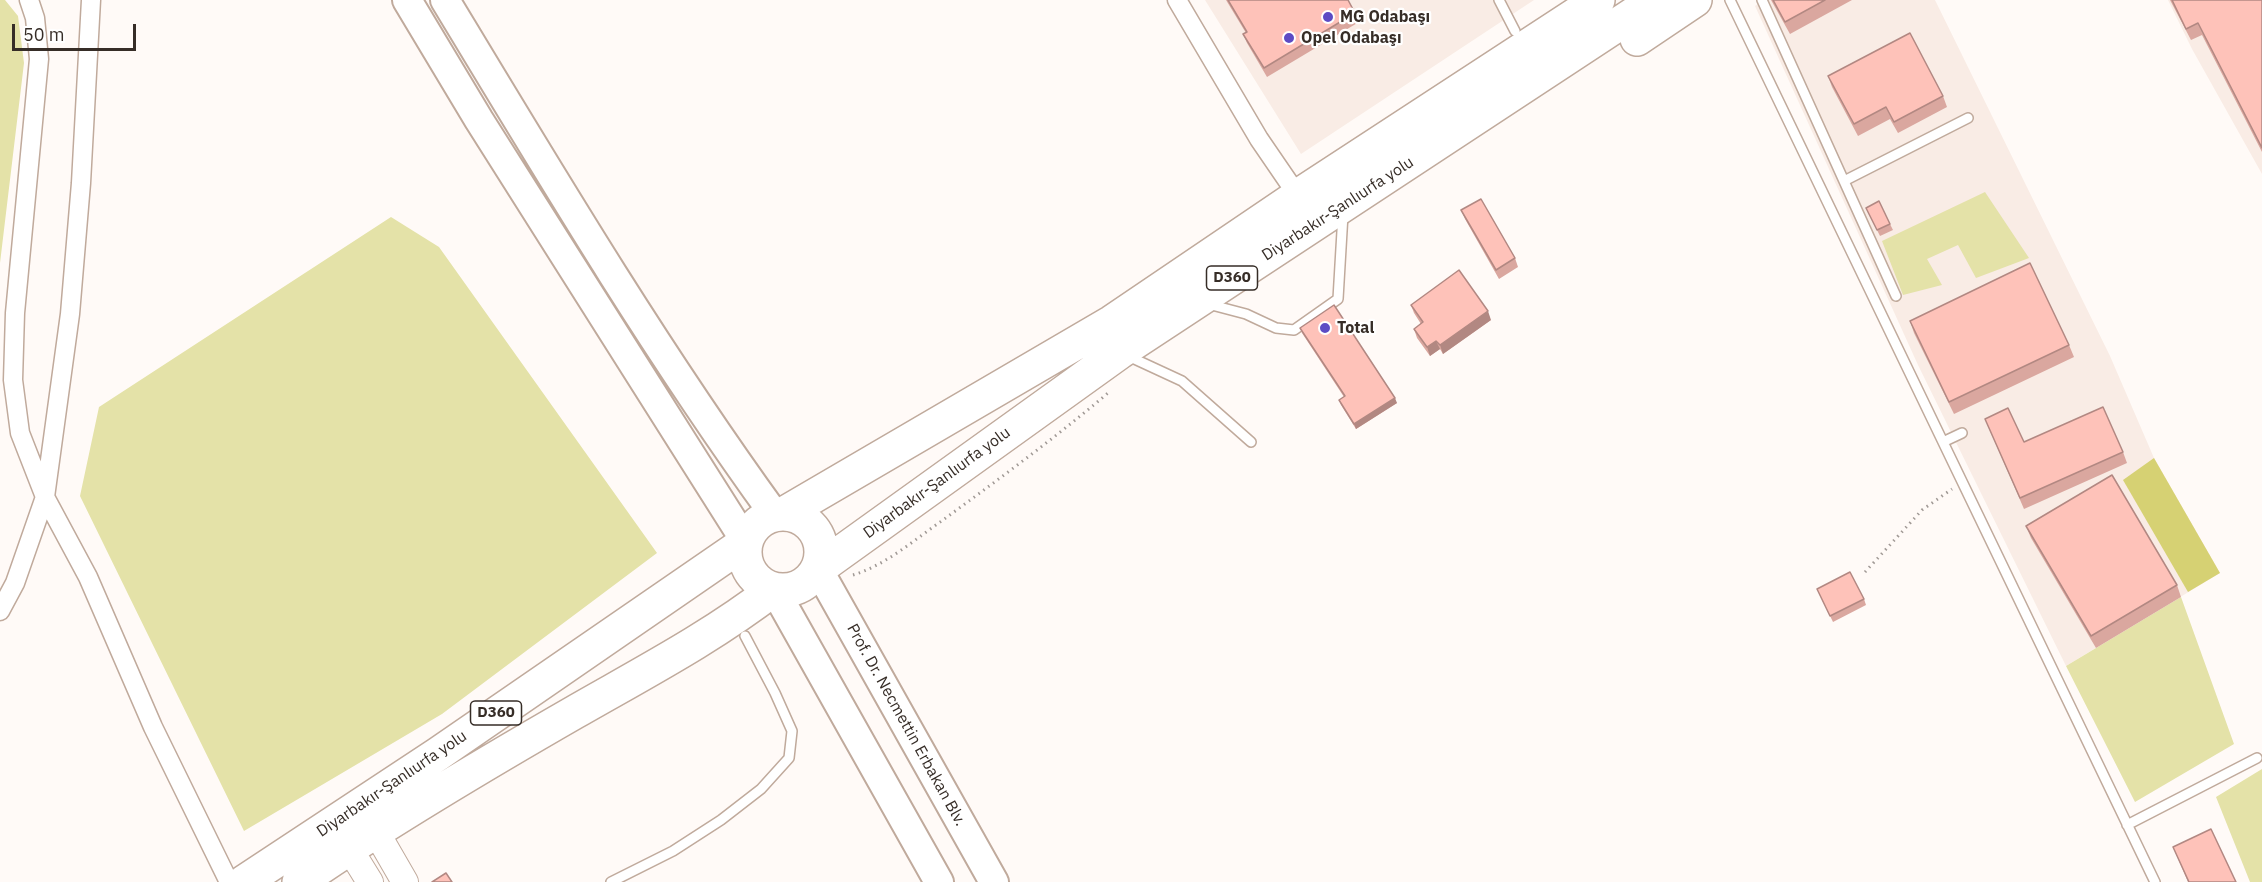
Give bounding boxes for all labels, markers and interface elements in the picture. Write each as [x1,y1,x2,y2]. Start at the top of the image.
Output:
place label: MG Odabaşı [1340,7,1430,27]
marker: MG Odabaşı [1321,10,1335,24]
scale bar [15,12,140,50]
text: 50 m [23,23,65,46]
place label: Opel Odabaşı [1301,28,1401,48]
marker: Opel Odabaşı [1282,31,1296,45]
street label: Diyarbakır-Şanlıurfa yolu [1259,153,1417,265]
road number: D360 [1206,266,1258,290]
place label: Total [1337,318,1374,338]
marker: Total [1318,321,1332,335]
street label: Diyarbakır-Şanlıurfa yolu [860,423,1014,543]
street label: Prof. Dr. Necmettin Erbakan Blv. [842,621,970,829]
road number: D360 [470,701,522,725]
street label: Diyarbakır-Şanlıurfa yolu [313,727,471,841]

